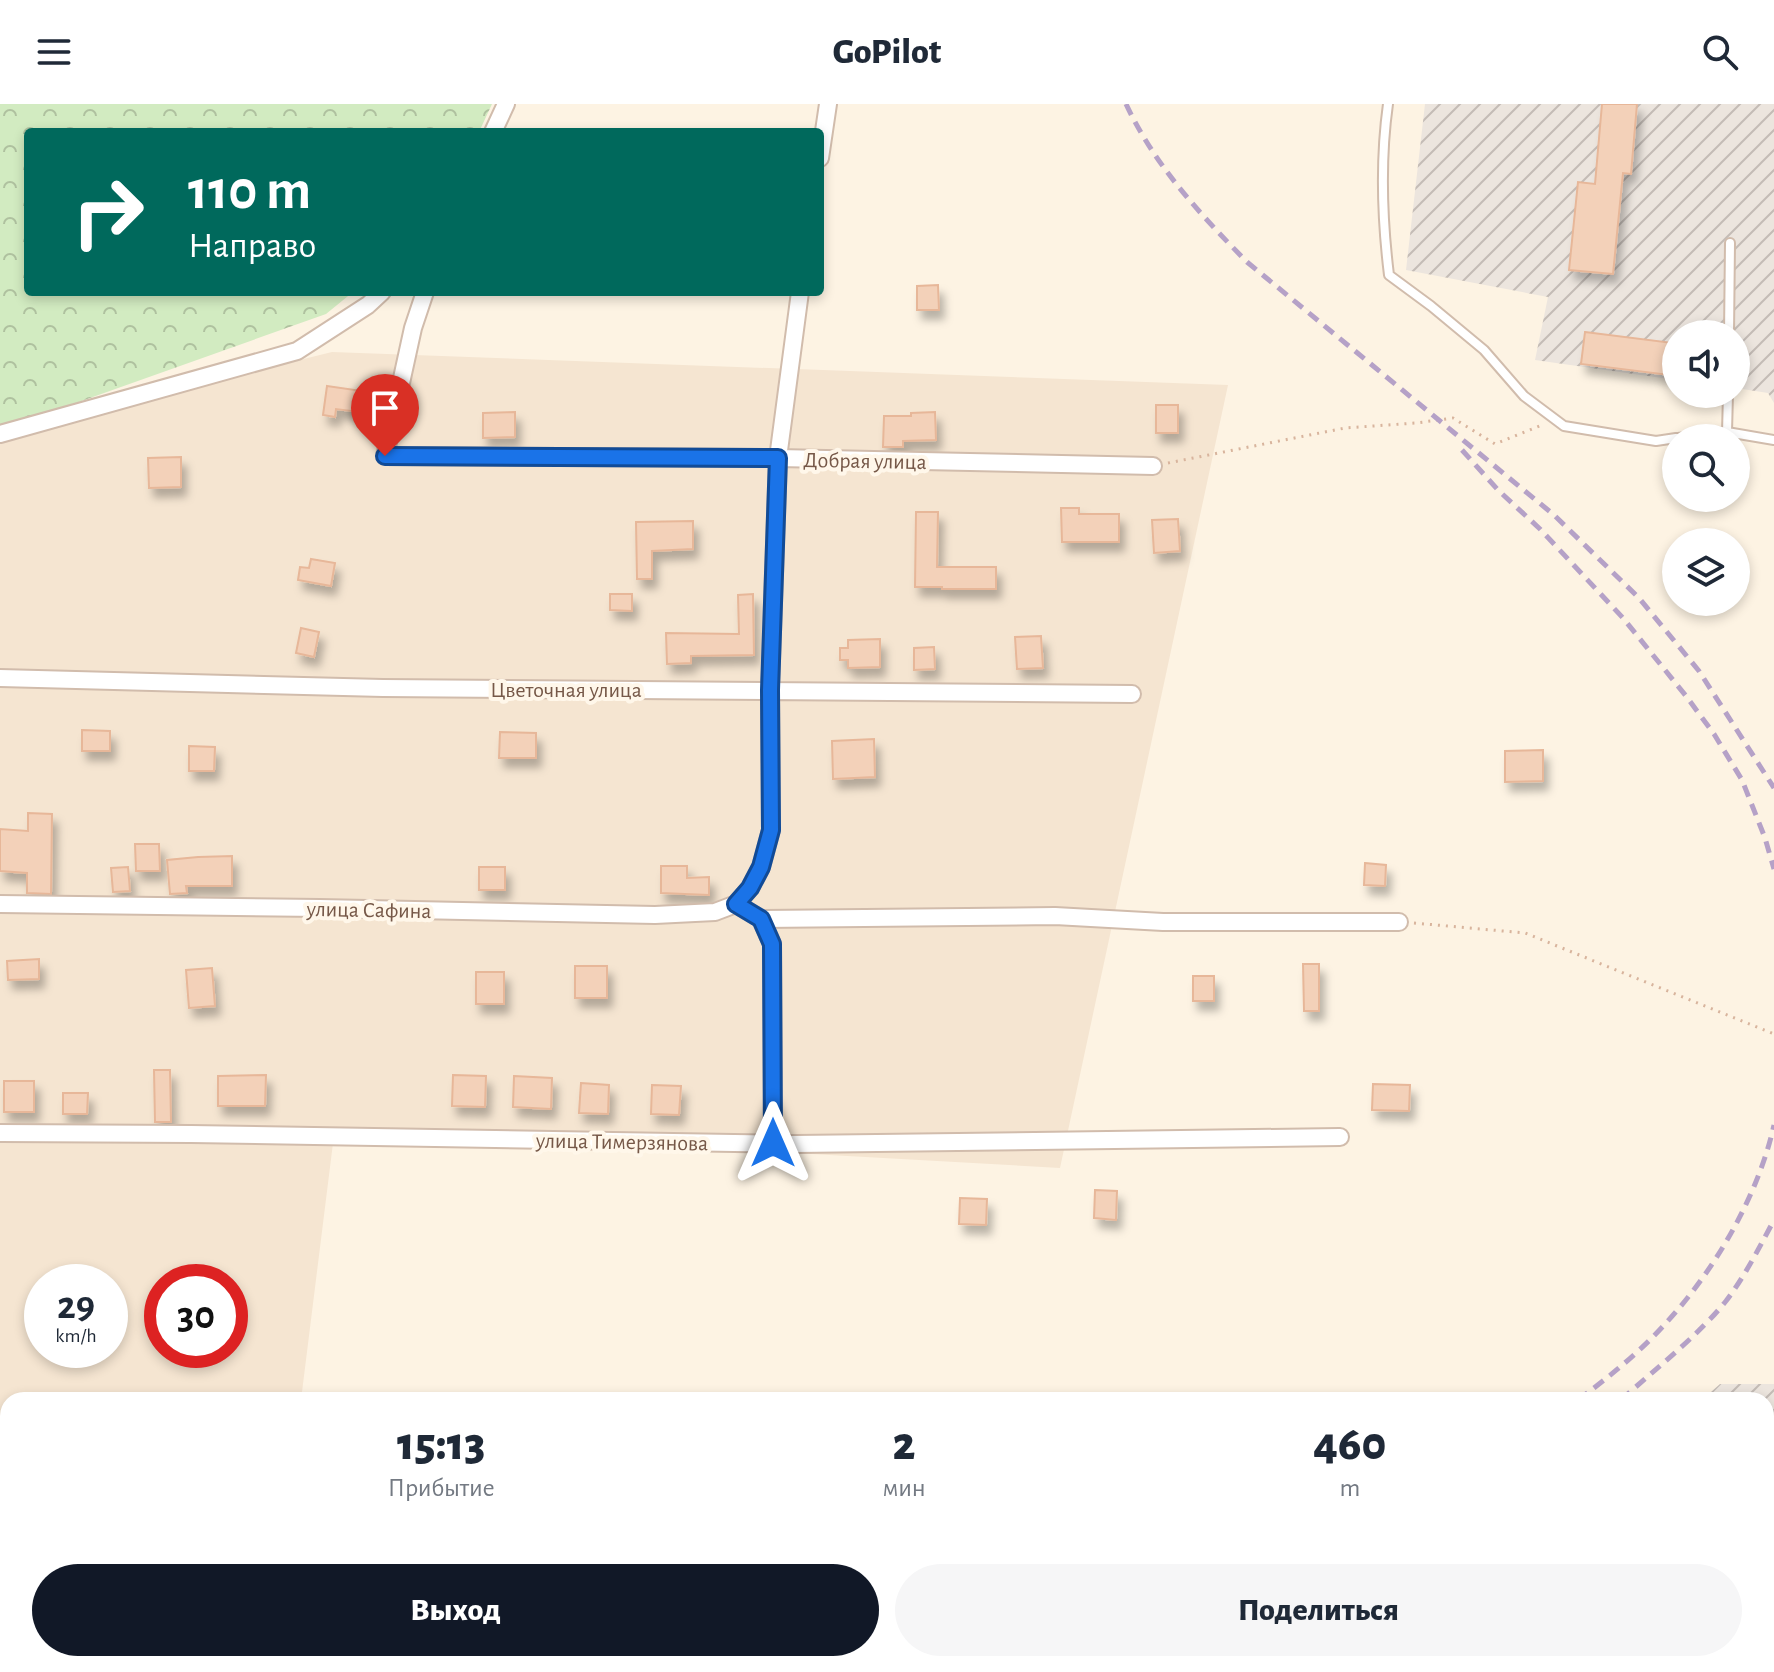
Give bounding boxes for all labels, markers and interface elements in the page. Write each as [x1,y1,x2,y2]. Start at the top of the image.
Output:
icon: menu [32,30,76,74]
icon: search [1698,30,1742,74]
text: GoPilot [833,34,941,70]
icon: right [56,160,160,264]
text: 110 m [188,163,311,219]
text: Направо [188,228,316,264]
map controls [1662,320,1750,616]
button: sound [1662,320,1750,408]
pin [351,374,419,456]
icon: arrive [363,386,407,430]
button: search [1662,424,1750,512]
street label: Добрая улица [803,449,927,473]
button: layers [1662,528,1750,616]
street label: Цветочная улица [490,679,642,701]
street label: улица Сафина [305,898,432,922]
position arrow [731,1101,815,1185]
street label: улица Тимерзянова [535,1129,708,1155]
speed limit sign: 30 [144,1264,248,1368]
text: 29 [57,1286,95,1326]
text: km/h [55,1326,97,1346]
text: 15:13 [397,1421,485,1469]
text: 2 [893,1421,916,1469]
text: 460 [1313,1421,1386,1469]
text: Прибытие [388,1475,495,1501]
text: мин [882,1475,926,1501]
text: m [1339,1475,1360,1501]
button: Выход [32,1564,879,1656]
button: Поделиться [895,1564,1742,1656]

